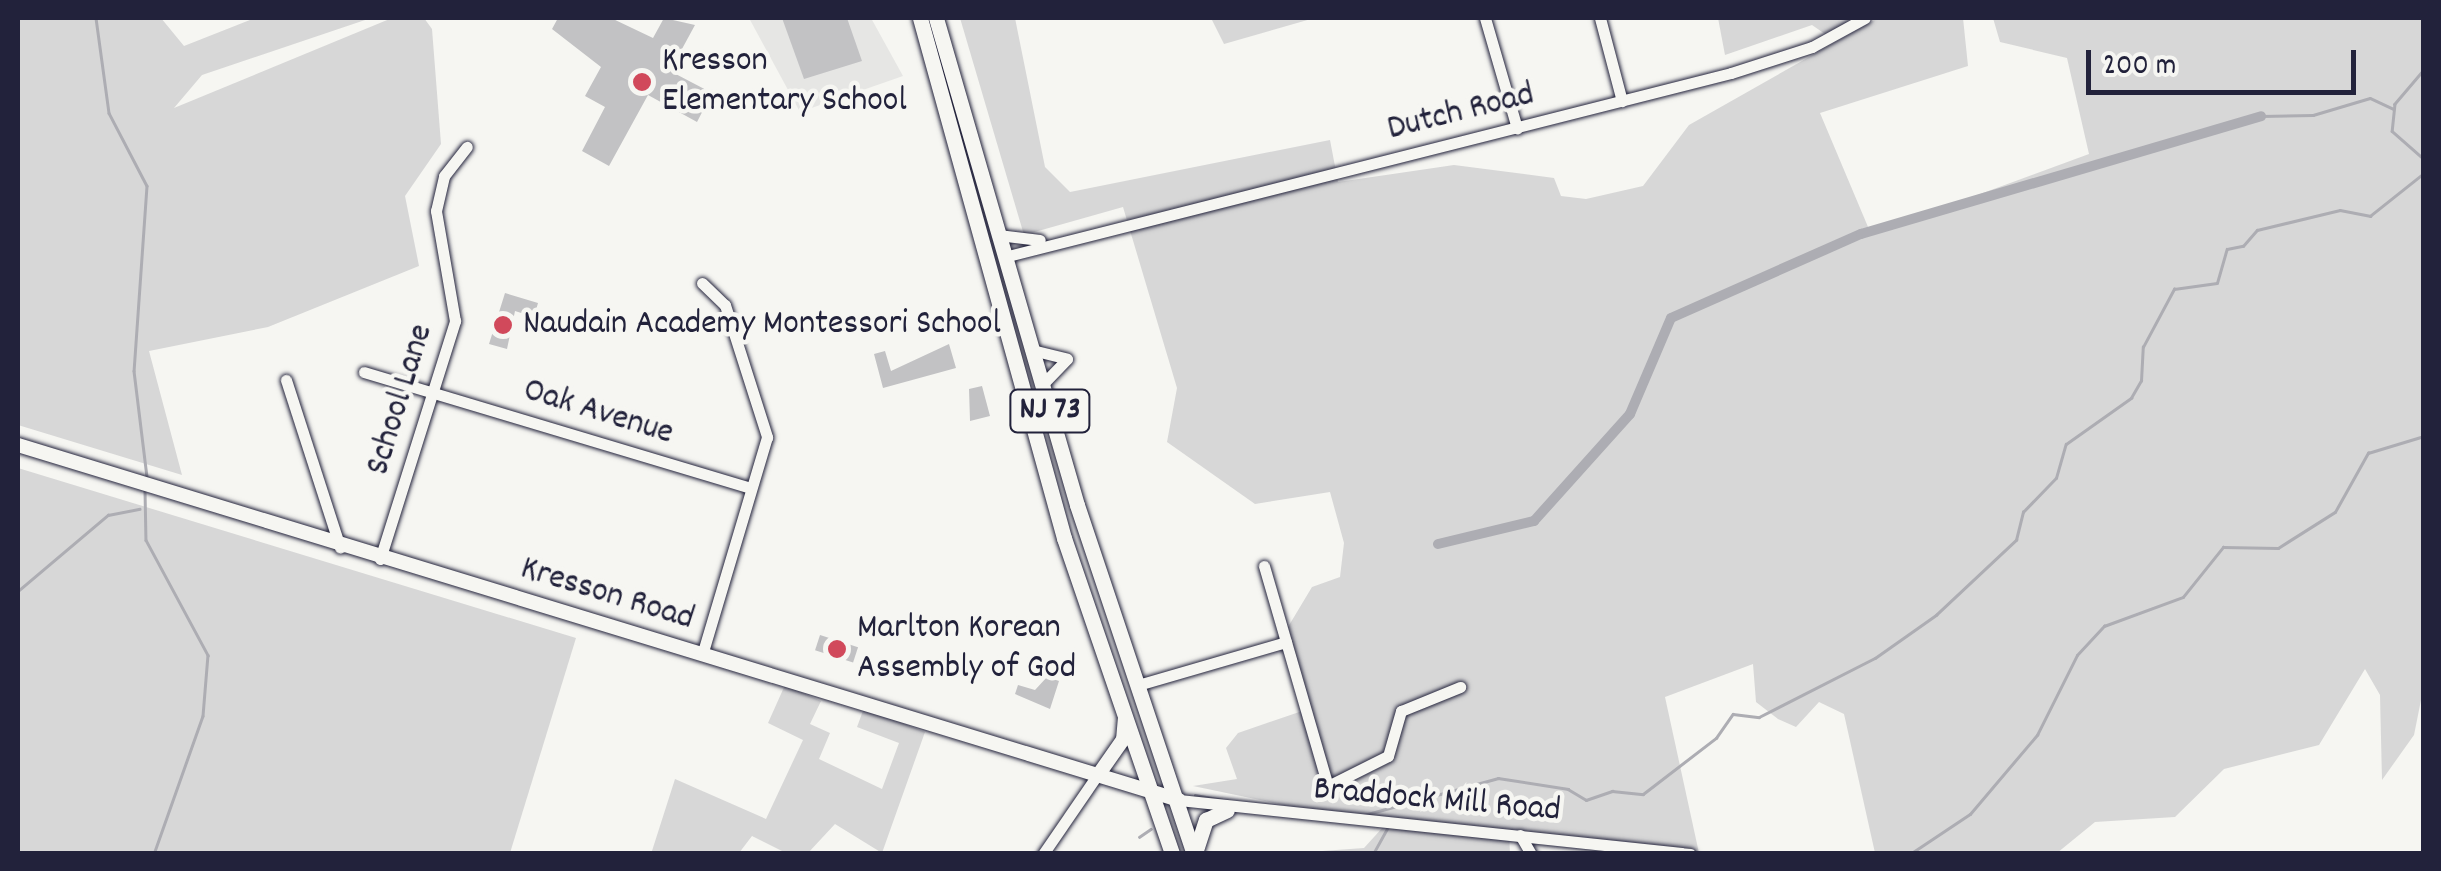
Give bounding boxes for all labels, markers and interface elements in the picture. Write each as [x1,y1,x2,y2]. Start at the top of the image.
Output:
scale bar [2091,30,2361,92]
place label: Kresson Elementary School [662,41,907,123]
text: 200 m [2103,46,2176,89]
marker: Kresson Elementary School [631,71,653,93]
street label: Dutch Road [1383,75,1539,151]
place label: Naudain Academy Montessori School [523,304,1001,346]
marker: Naudain Academy Montessori School [492,314,514,336]
street label: School Lane [358,320,444,480]
street label: Oak Avenue [518,370,678,456]
road number: NJ 73 [1008,384,1092,438]
street label: Kresson Road [515,549,699,641]
place label: Marlton Korean Assembly of God [857,608,1076,690]
marker: Marlton Korean Assembly of God [826,638,848,660]
street label: Braddock Mill Road [1312,769,1562,833]

